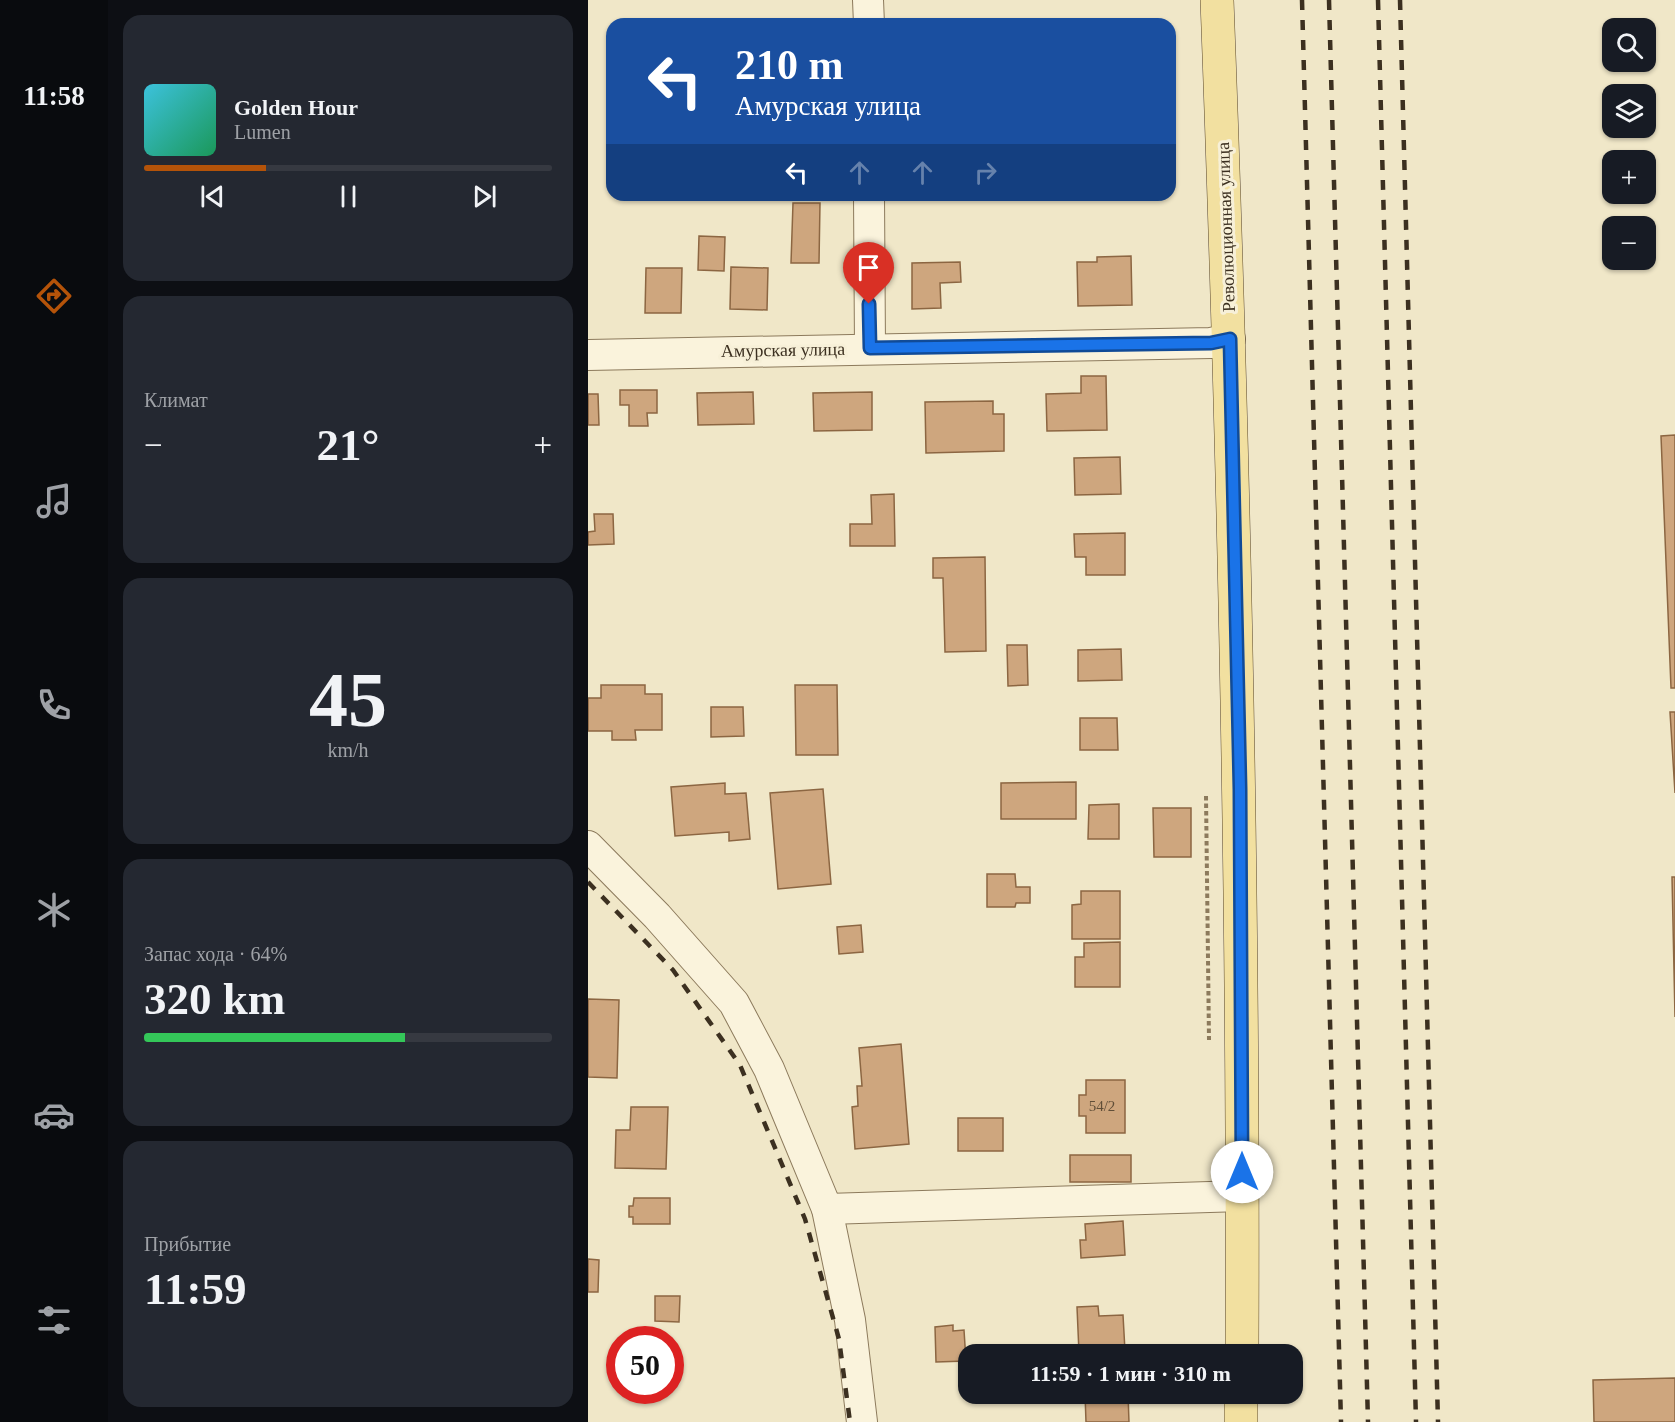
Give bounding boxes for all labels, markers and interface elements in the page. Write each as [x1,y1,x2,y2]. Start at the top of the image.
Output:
map controls [1602,18,1656,270]
button: search [1602,18,1656,72]
icon: left [636,42,714,120]
text: 210 m [735,42,844,88]
text: 11:58 [23,81,85,111]
button: layers [1602,84,1656,138]
text: Амурская улица [735,91,921,121]
text: Golden Hour [234,95,358,120]
text: Lumen [234,121,291,143]
street label: Революционная улица [1213,142,1239,312]
button: + [1602,150,1656,204]
icon: left [780,156,813,189]
icon: ahead [843,156,876,189]
icon: ahead [906,156,939,189]
icon: right [969,156,1002,189]
icon: previous [196,180,229,213]
icon: pause [332,180,365,213]
icon: next [468,180,501,213]
button: − [1602,216,1656,270]
pin [843,242,894,304]
icon: arrive [852,251,885,284]
icon: directions [33,275,75,317]
street label: Амурская улица [721,339,845,361]
text: Климат [144,389,208,411]
text: 21° [317,420,380,470]
text: − [144,427,163,463]
text: + [533,427,552,463]
icon: music [33,480,75,522]
text: 45 [309,656,387,743]
icon: phone [33,684,75,726]
text: km/h [327,739,369,761]
icon: climate [33,889,75,931]
text: Запас хода · 64% [144,943,287,965]
text: 320 km [144,974,285,1024]
icon: car [33,1094,75,1136]
house number: 54/2 [1089,1098,1115,1114]
position arrow [1210,1140,1274,1204]
text: Прибытие [144,1233,231,1255]
text: 11:59 [144,1264,247,1314]
icon: filters [33,1299,75,1341]
speed limit sign: 50 [606,1326,684,1404]
text: 11:59 · 1 мин · 310 m [1030,1361,1231,1386]

